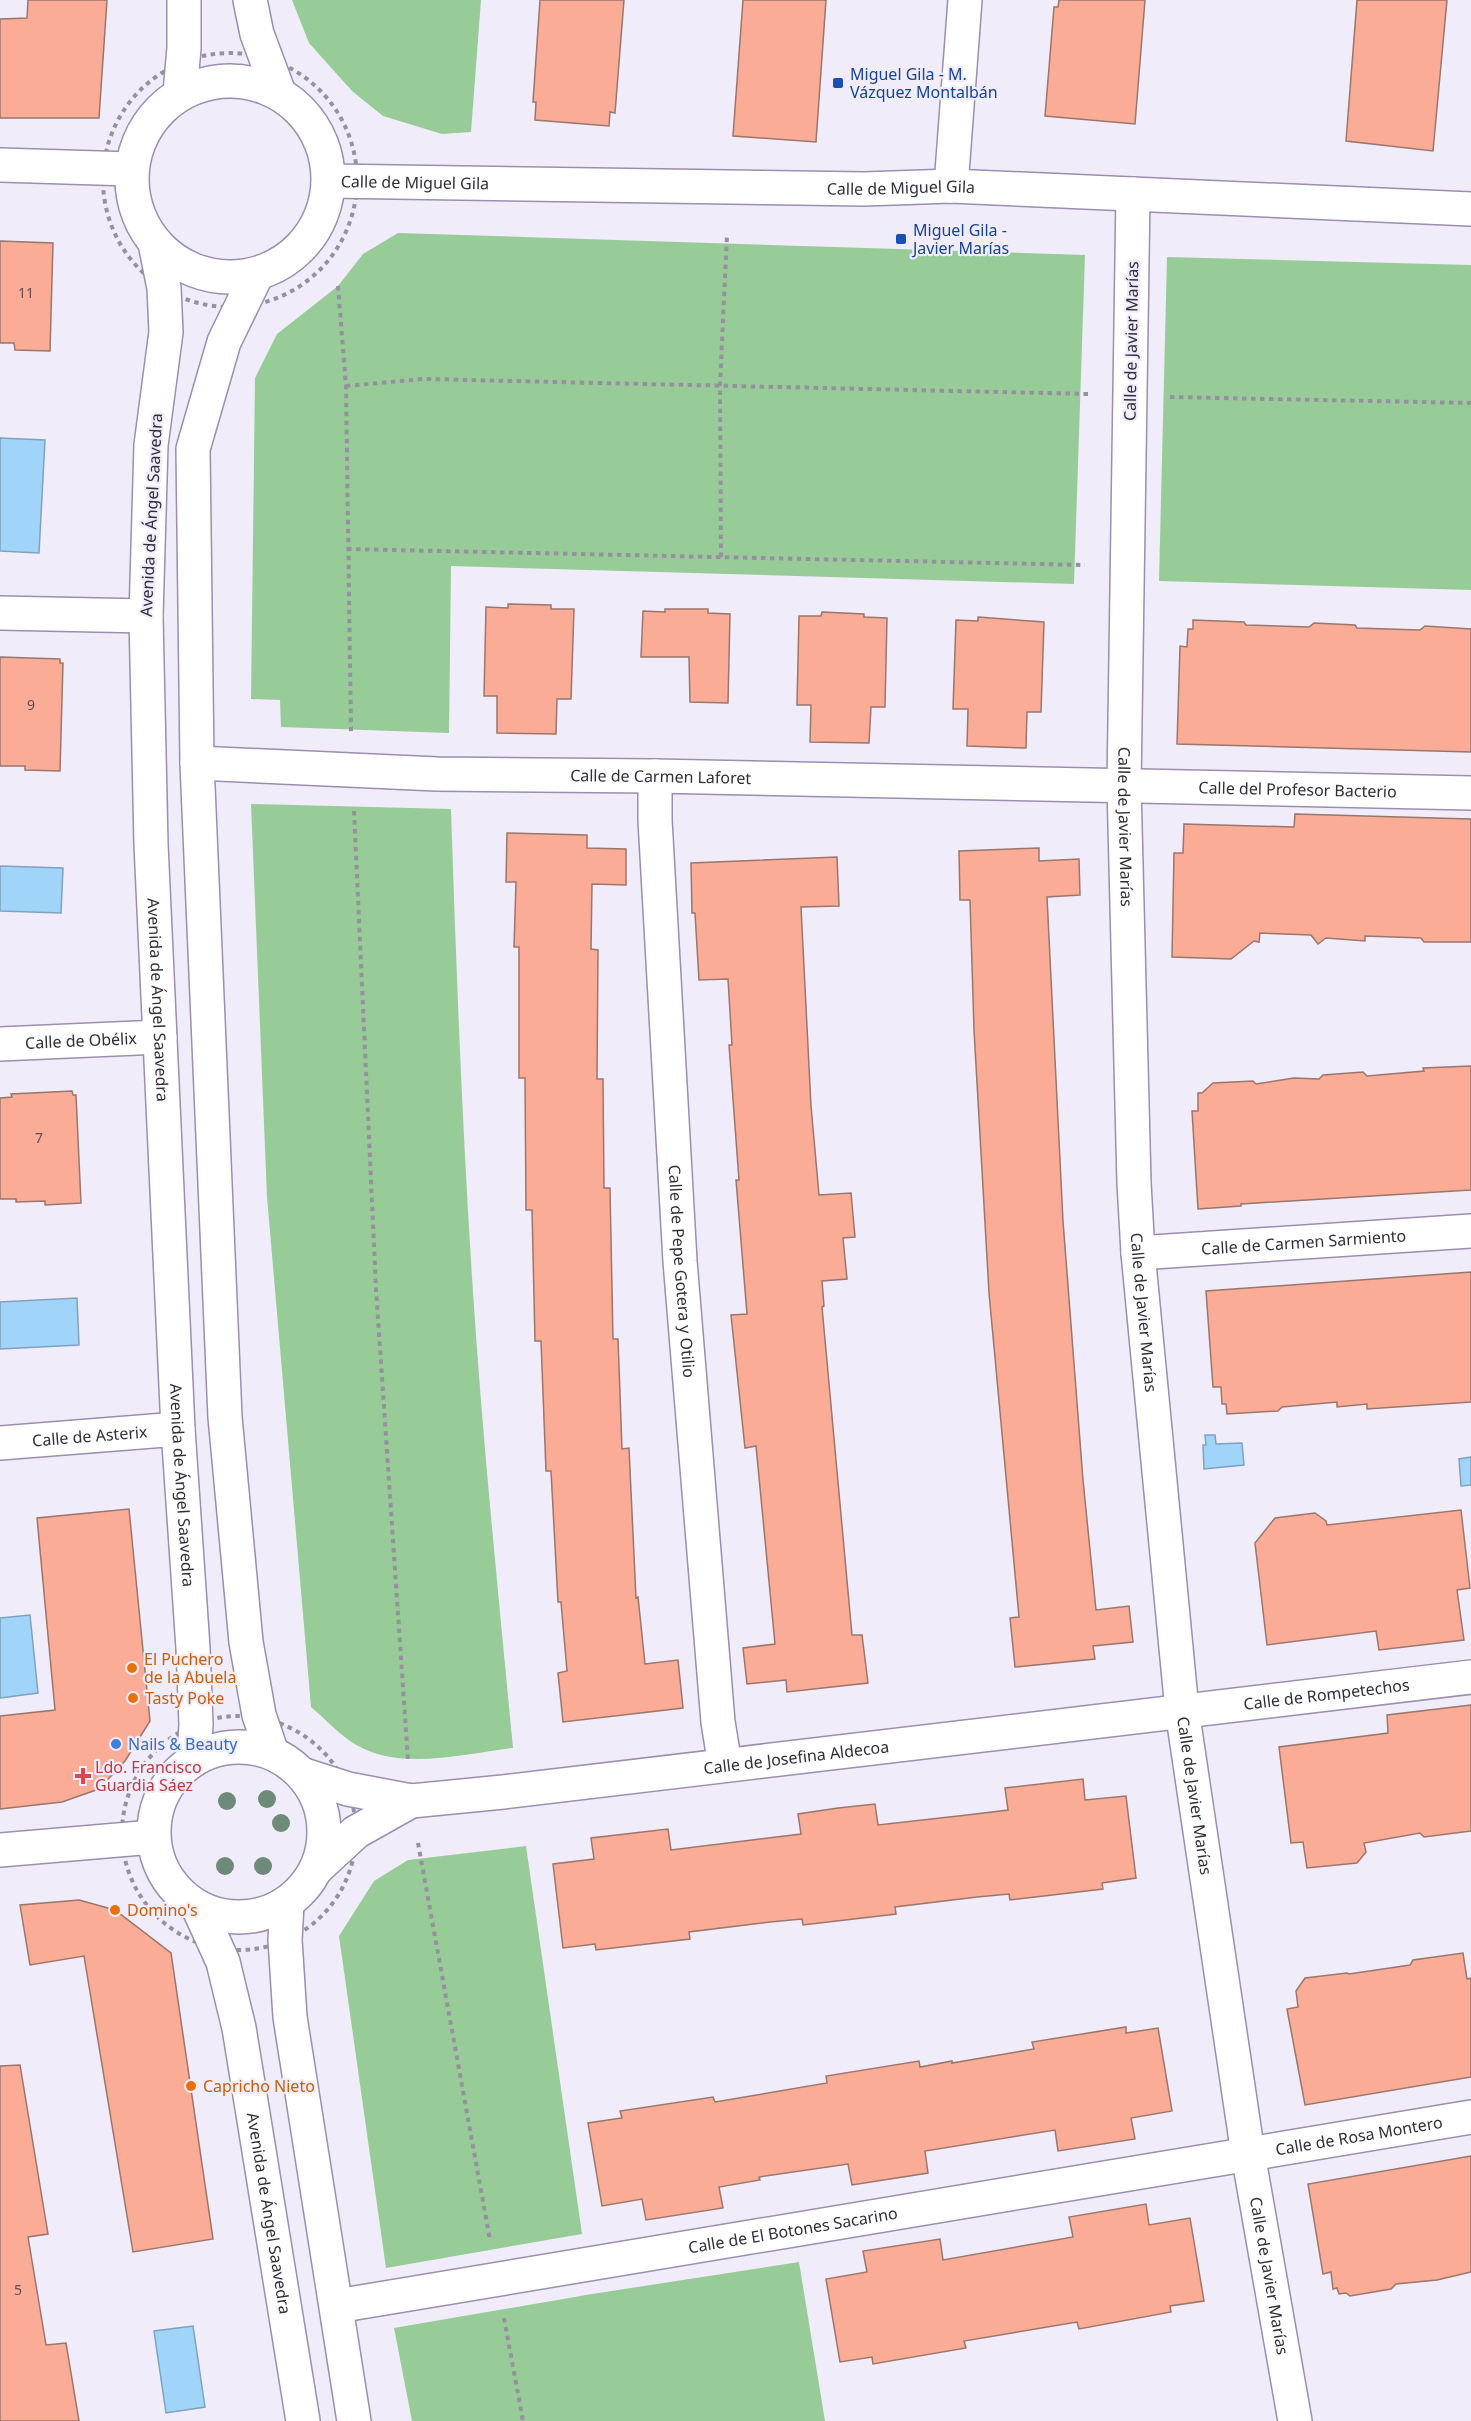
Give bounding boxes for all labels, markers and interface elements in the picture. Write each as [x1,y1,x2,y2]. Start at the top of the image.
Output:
place label: Miguel Gila - M. Vázquez Montalbán [850,63,998,103]
marker: Miguel Gila - M. Vázquez Montalbán [831,76,845,90]
street label: Calle de Miguel Gila [341,170,489,194]
street label: Calle de Miguel Gila [827,175,975,200]
place label: Miguel Gila - Javier Marías [911,219,1009,259]
marker: Miguel Gila - Javier Marías [894,232,908,246]
street label: Calle de Javier Marías [1119,261,1143,421]
house number: 11 [18,283,34,302]
street label: Avenida de Ángel Saavedra [135,413,167,617]
house number: 9 [27,695,35,714]
street label: Calle de Javier Marías [1113,747,1138,907]
street label: Calle de Carmen Laforet [570,764,752,789]
street label: Calle del Profesor Bacterio [1198,776,1397,802]
street label: Avenida de Ángel Saavedra [143,897,174,1102]
street label: Calle de Obélix [25,1027,138,1054]
house number: 7 [35,1128,43,1147]
street label: Calle de Pepe Gotera y Otilio [664,1164,701,1379]
street label: Calle de Carmen Sarmiento [1200,1224,1407,1260]
street label: Calle de Javier Marías [1126,1232,1162,1393]
street label: Avenida de Ángel Saavedra [165,1383,200,1588]
street label: Calle de Asterix [31,1420,149,1451]
place label: El Puchero de la Abuela [144,1648,236,1688]
marker: El Puchero de la Abuela [125,1661,139,1675]
street label: Calle de Rompetechos [1242,1673,1411,1715]
place label: Tasty Poke [145,1687,224,1709]
marker: Tasty Poke [126,1691,140,1705]
street label: Calle de Javier Marías [1172,1715,1217,1876]
place label: Nails & Beauty [128,1733,238,1755]
street label: Calle de Josefina Aldecoa [702,1735,890,1779]
marker: Nails & Beauty [109,1737,123,1751]
place label: Ldo. Francisco Guardia Sáez [95,1756,202,1796]
marker: Ldo. Francisco Guardia Sáez [76,1769,90,1783]
place label: Domino's [127,1899,198,1921]
marker: Domino's [108,1903,122,1917]
place label: Capricho Nieto [203,2075,315,2097]
marker: Capricho Nieto [184,2079,198,2093]
street label: Avenida de Ángel Saavedra [242,2111,296,2316]
street label: Calle de Rosa Montero [1274,2111,1444,2160]
street label: Calle de Javier Marías [1245,2195,1294,2357]
street label: Calle de El Botones Sacarino [686,2202,899,2258]
house number: 5 [14,2280,22,2299]

